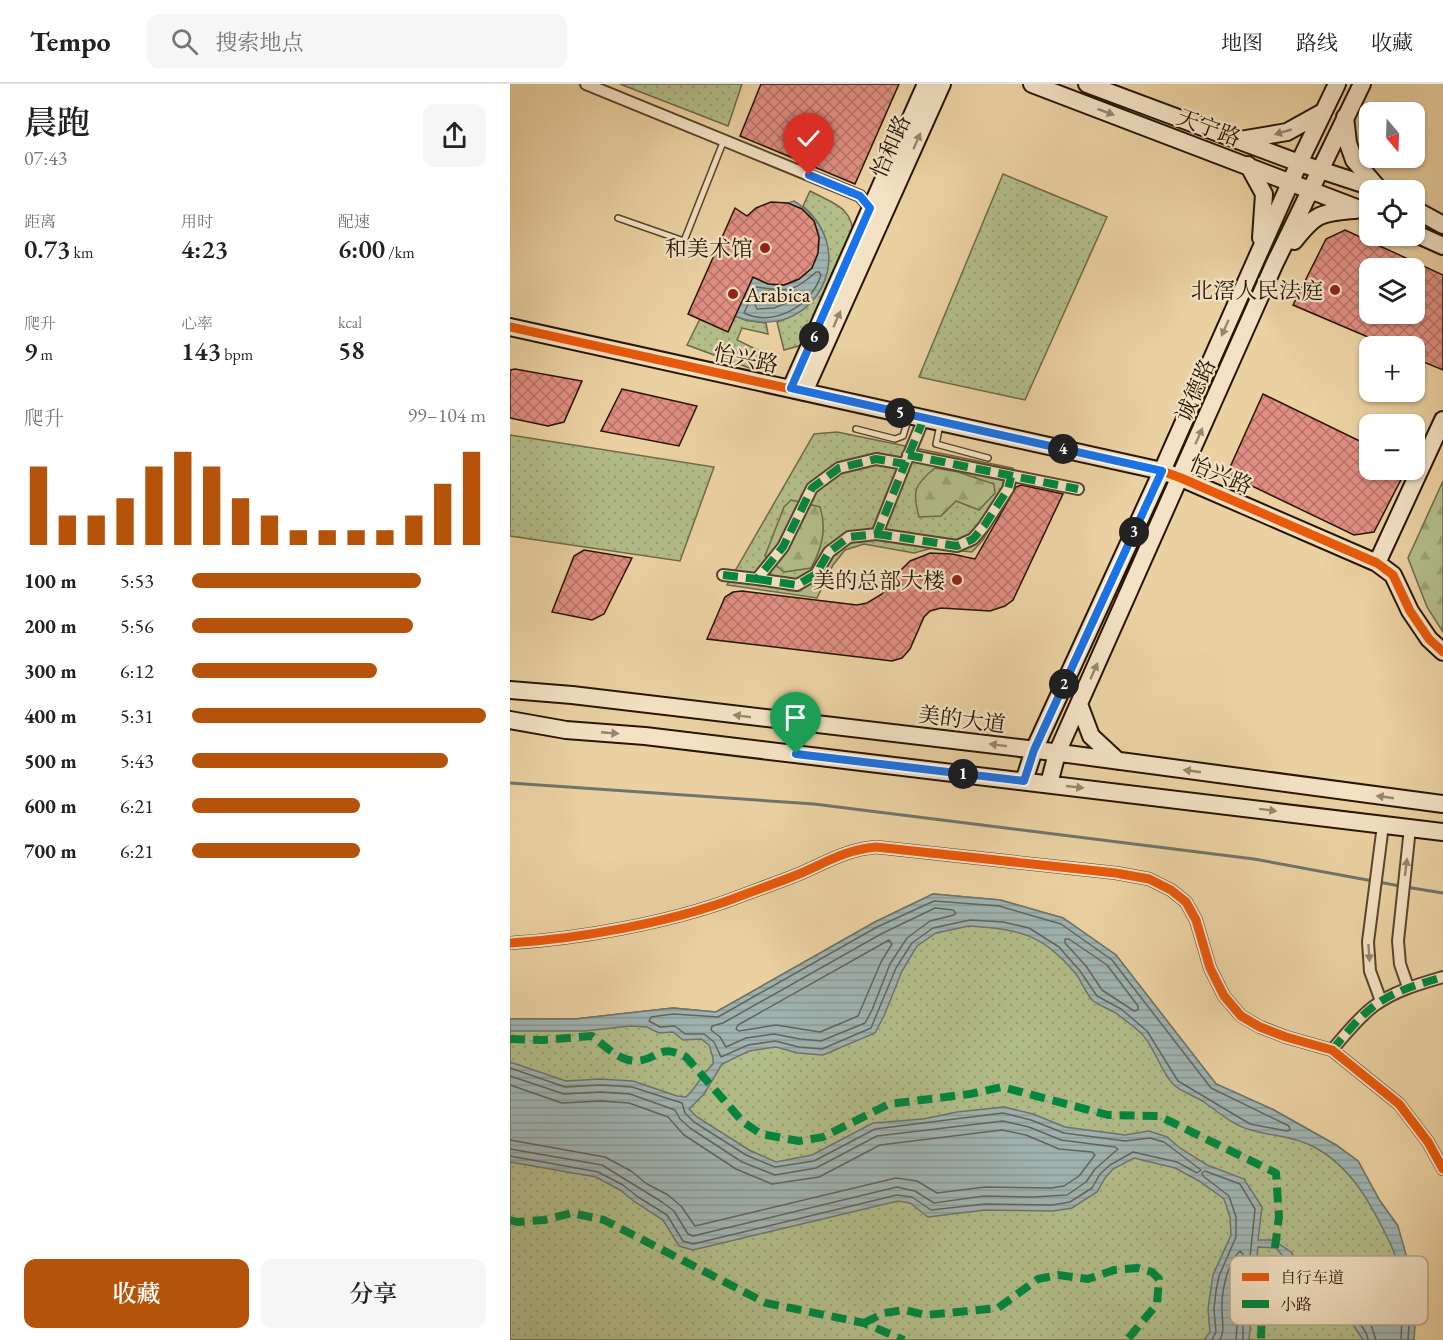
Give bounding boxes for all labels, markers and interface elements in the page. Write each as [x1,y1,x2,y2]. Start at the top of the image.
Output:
search box [147,14,567,68]
text: Tempo [30,23,111,59]
icon: search [168,25,201,58]
text: 搜索地点 [216,28,304,57]
text: 地图 [1221,29,1263,56]
text: 路线 [1296,29,1338,56]
text: 收藏 [1371,29,1413,56]
text: 晨跑 [24,101,90,144]
street label: 天宁路 [1173,102,1245,153]
north arrow [1359,102,1425,168]
map controls [1359,102,1425,480]
button: share [423,104,486,167]
one-way arrow [1098,107,1116,117]
street label: 怡和路 [864,110,917,182]
pin [783,113,834,175]
icon: check [792,122,825,155]
one-way arrow [1274,127,1292,137]
one-way arrow [912,132,922,150]
text: 07:43 [24,145,67,171]
button: locate [1359,180,1425,246]
text: 距离 [24,211,56,232]
text: 用时 [181,211,213,232]
text: 配速 [338,211,370,232]
text: 0.73 [24,232,70,266]
text: 4:23 [181,232,228,266]
text: 6:00 [338,232,385,266]
place label: 和美术馆 [665,234,753,263]
marker: 和美术馆 [758,241,772,255]
text: km [70,242,93,263]
text: /km [385,242,415,263]
button: layers [1359,258,1425,324]
place label: 北滘人民法庭 [1191,276,1323,305]
place label: Arabica [744,280,811,309]
marker: 北滘人民法庭 [1328,283,1342,297]
marker: Arabica [726,287,740,301]
one-way arrow [833,310,842,328]
text: kcal [338,312,362,333]
text: 爬升 [24,313,56,334]
text: 心率 [181,313,213,334]
one-way arrow [1220,319,1229,337]
pin: 6 [799,322,829,352]
text: 6 [810,326,818,347]
text: 58 [338,333,365,367]
text: 9 [24,334,37,368]
text: 143 [181,334,221,368]
button: + [1359,336,1425,402]
street label: 怡兴路 [711,337,781,380]
text: m [37,344,53,365]
text: bpm [221,344,253,365]
street label: 诚德路 [1169,354,1222,426]
pin: 5 [885,398,915,428]
text: 99–104 m [407,402,486,428]
text: 5 [896,402,904,423]
text: 爬升 [24,405,64,431]
button: − [1359,414,1425,480]
one-way arrow [1195,427,1204,445]
pin: 4 [1048,434,1078,464]
text: 4 [1059,438,1067,459]
street label: 怡兴路 [1185,448,1257,501]
pin: 3 [1119,517,1149,547]
text: 3 [1130,521,1138,542]
place label: 美的总部大楼 [813,566,945,595]
text: 100 m [24,568,77,594]
text: 5:53 [120,568,154,594]
marker: 美的总部大楼 [950,573,964,587]
text: 200 m [24,613,77,639]
text: 5:56 [120,613,154,639]
text: 300 m [24,658,77,684]
text: 6:12 [120,658,154,684]
one-way arrow [1089,663,1098,680]
pin: 2 [1049,669,1079,699]
text: 2 [1060,673,1068,694]
pin [770,692,821,754]
street label: 美的大道 [916,700,1007,739]
icon: arrive [779,701,812,734]
text: 400 m [24,703,77,729]
text: 5:31 [120,703,154,729]
one-way arrow [733,711,752,721]
one-way arrow [600,728,619,738]
one-way arrow [989,741,1008,750]
text: 500 m [24,748,77,774]
text: 5:43 [120,748,154,774]
pin: 1 [948,759,978,789]
text: 1 [959,763,967,784]
one-way arrow [1182,766,1201,775]
one-way arrow [1065,782,1084,791]
one-way arrow [1375,792,1394,801]
text: 600 m [24,793,77,819]
text: 6:21 [120,793,154,819]
one-way arrow [1259,806,1278,815]
text: 700 m [24,838,77,864]
text: 6:21 [120,838,154,864]
one-way arrow [1401,857,1410,876]
one-way arrow [1364,943,1374,962]
legend [1230,1256,1428,1325]
button: 收藏 [24,1259,249,1328]
button: 分享 [261,1259,486,1328]
text: 自行车道 [1280,1267,1344,1288]
text: 小路 [1280,1294,1312,1315]

